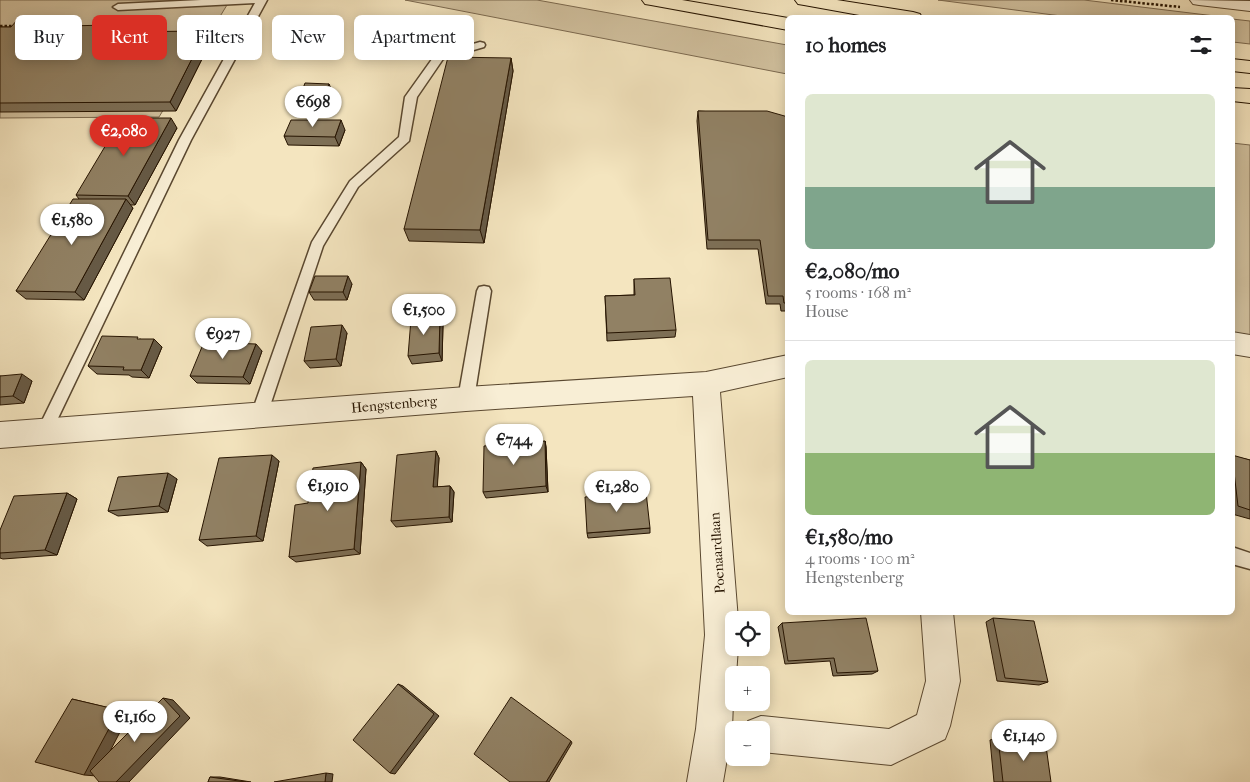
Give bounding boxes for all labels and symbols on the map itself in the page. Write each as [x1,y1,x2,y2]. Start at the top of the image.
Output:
pin: €698 [283,86,343,128]
pin: €2,080 [83,114,165,157]
pin: €1,580 [31,204,113,246]
pin: €1,500 [383,294,465,336]
pin: €927 [193,318,253,360]
street label: Hengstenberg [350,392,438,417]
pin: €744 [484,424,544,466]
pin: €1,910 [287,470,369,512]
pin: €1,280 [576,470,658,513]
street label: Poenaardlaan [706,512,729,594]
pin: €1,160 [94,700,176,743]
pin: €1,140 [983,720,1065,762]

